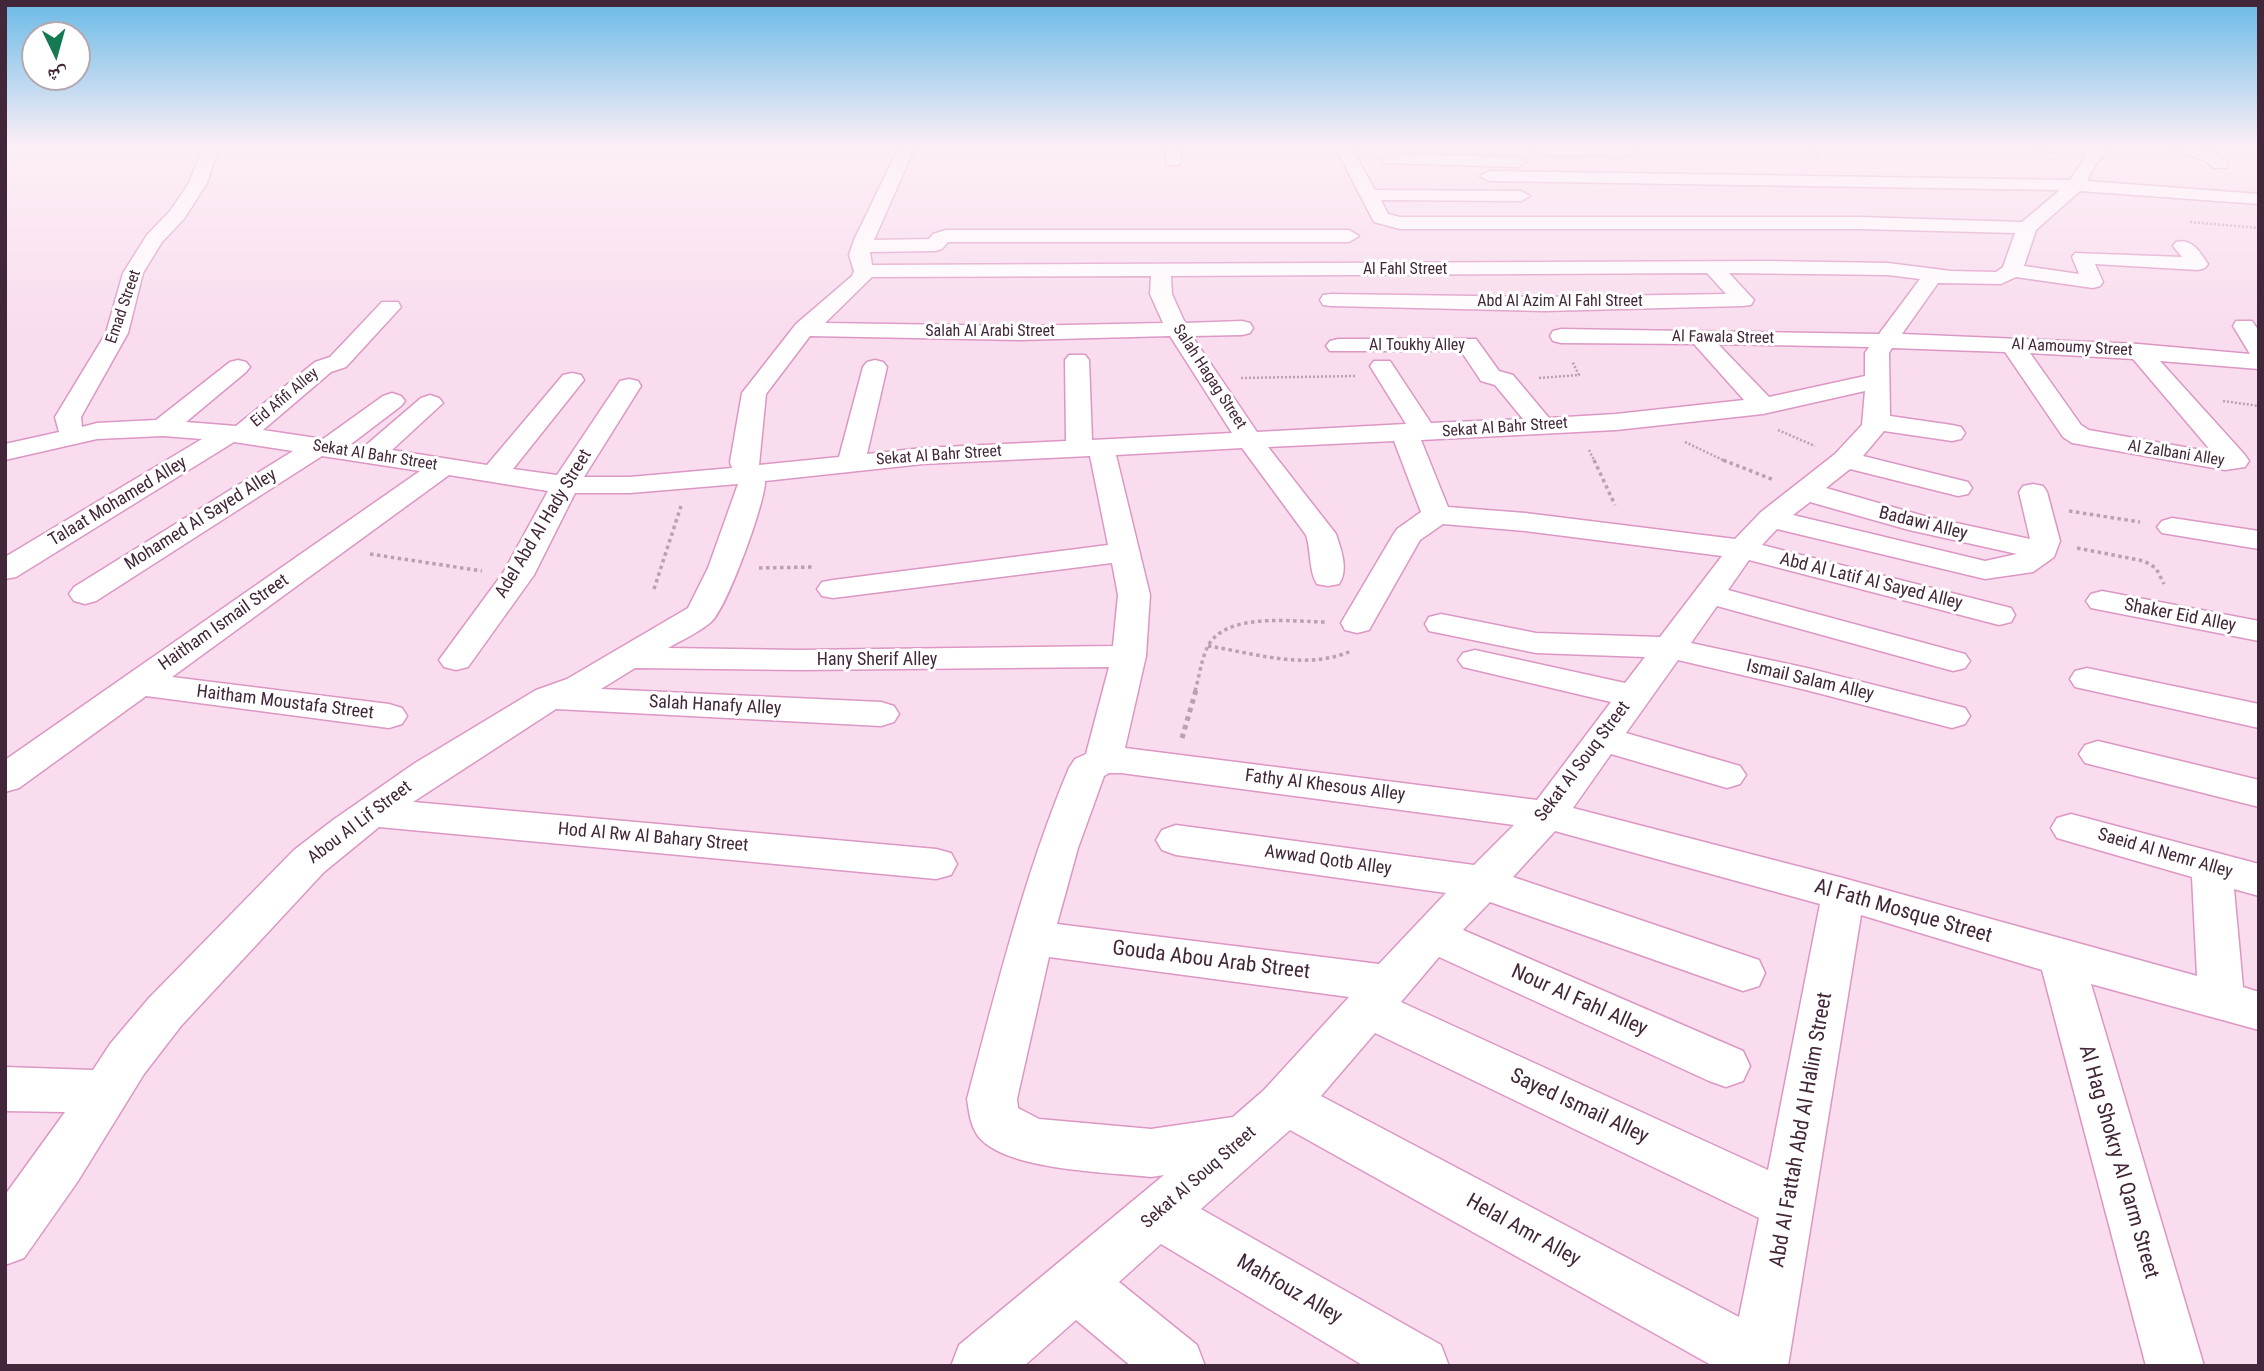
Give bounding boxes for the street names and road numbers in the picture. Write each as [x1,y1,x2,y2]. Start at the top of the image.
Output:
street label: Al Fahl Street [1363,260,1447,280]
street label: Emad Street [102,268,146,346]
street label: Abd Al Azim Al Fahl Street [1477,292,1643,312]
street label: Salah Hagag Street [1168,321,1250,433]
street label: Salah Al Arabi Street [925,322,1055,342]
street label: Al Fawala Street [1672,328,1774,348]
street label: Al Aamoumy Street [2011,335,2133,361]
street label: Al Toukhy Alley [1369,336,1465,356]
street label: Eid Afifi Alley [247,364,323,432]
street label: Sekat Al Bahr Street [1442,414,1568,442]
street label: Sekat Al Bahr Street [311,437,439,475]
street label: Al Zalbani Alley [2126,437,2226,471]
street label: Sekat Al Bahr Street [876,442,1002,470]
street label: Adel Abd Al Hady Street [491,446,597,602]
street label: Talaat Mohamed Alley [45,452,191,552]
street label: Mohamed Al Sayed Alley [121,465,281,575]
street label: Badawi Alley [1877,503,1969,545]
street label: Abd Al Latif Al Sayed Alley [1778,549,1964,615]
street label: Haitham Ismail Street [155,570,293,676]
street label: Shaker Eid Alley [2122,595,2238,637]
street label: Hany Sherif Alley [817,649,937,671]
street label: Ismail Salam Alley [1744,656,1876,706]
street label: Haitham Moustafa Street [195,681,375,725]
street label: Salah Hanafy Alley [648,692,782,720]
street label: Sekat Al Souq Street [1531,698,1635,826]
street label: Fathy Al Khesous Alley [1244,765,1406,807]
street label: Abou Al Lif Street [304,777,416,869]
street label: Hod Al Rw Al Bahary Street [557,819,749,857]
street label: Saeid Al Nemr Alley [2095,824,2235,884]
street label: Awwad Qotb Alley [1263,841,1393,881]
street label: Al Fath Mosque Street [1811,875,1995,949]
street label: Gouda Abou Arab Street [1111,936,1311,986]
street label: Nour Al Fahl Alley [1507,960,1651,1042]
street label: Abd Al Fattah Abd Al Halim Street [1765,991,1839,1269]
street label: Al Hag Shokry Al Qarm Street [2073,1042,2163,1282]
street label: Sayed Ismail Alley [1506,1064,1652,1150]
street label: Sekat Al Souq Street [1137,1122,1261,1234]
street label: Helal Amr Alley [1461,1189,1585,1273]
street label: Mahfouz Alley [1232,1250,1346,1330]

